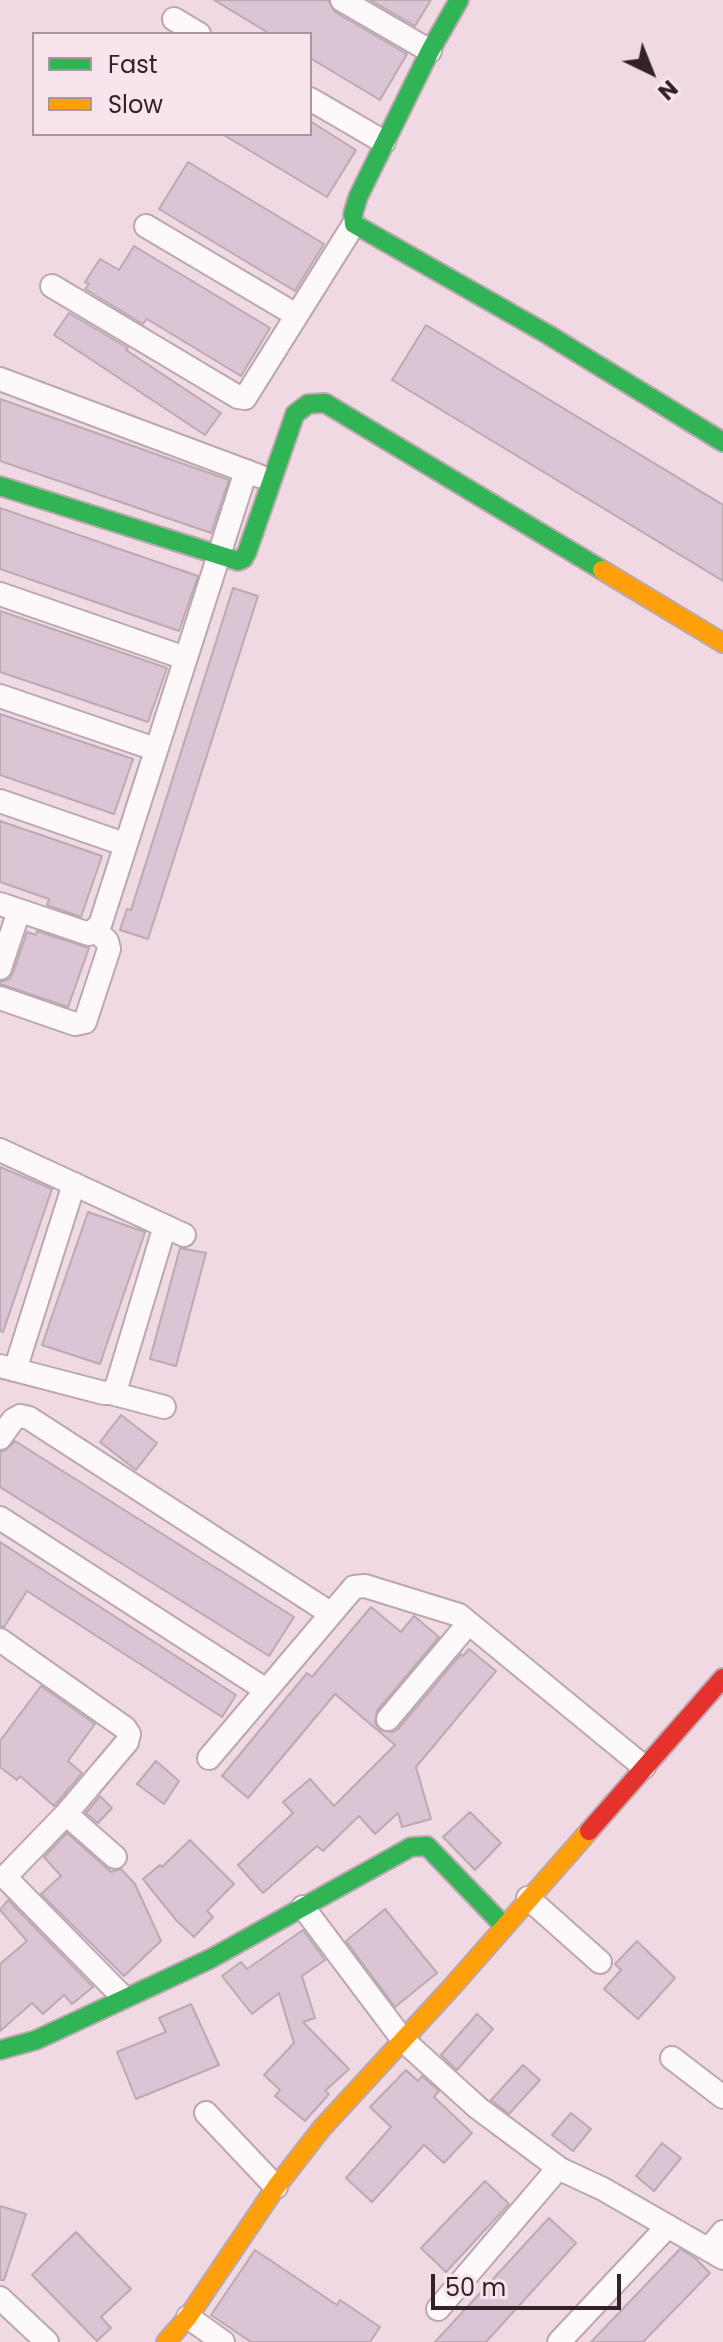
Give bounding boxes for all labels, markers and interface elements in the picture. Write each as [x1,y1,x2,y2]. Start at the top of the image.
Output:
legend [32,32,312,136]
north arrow [611,32,691,112]
text: Fast [108,48,158,81]
text: N [651,73,684,107]
text: Slow [108,88,163,121]
scale bar [435,2258,625,2308]
text: 50 m [445,2271,506,2304]

